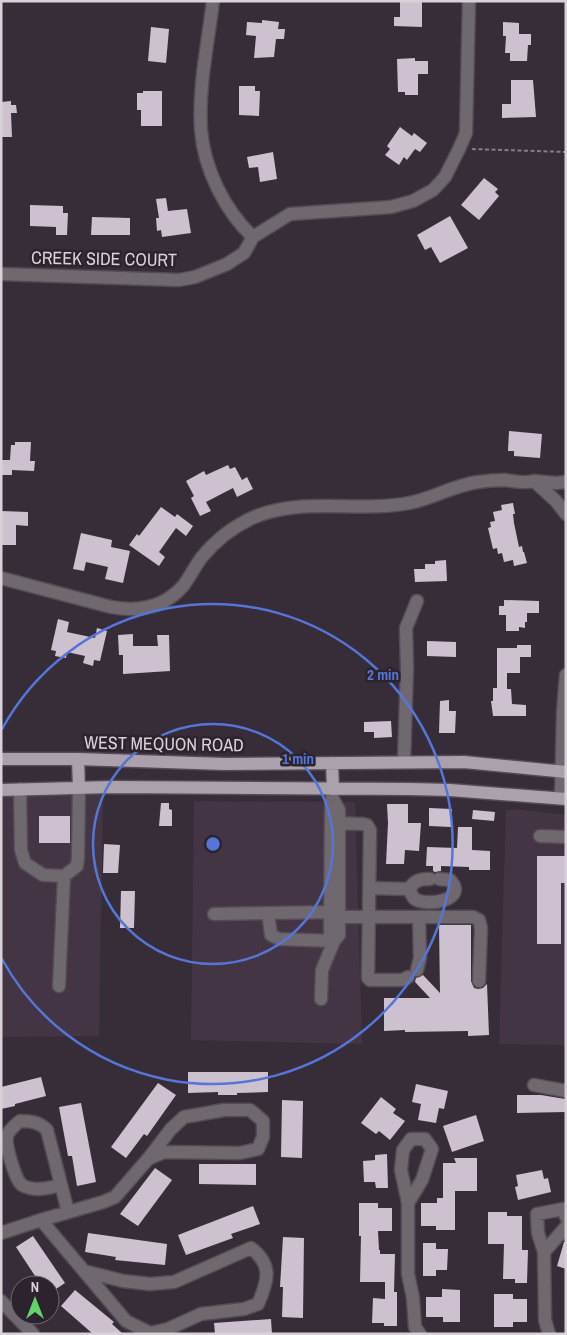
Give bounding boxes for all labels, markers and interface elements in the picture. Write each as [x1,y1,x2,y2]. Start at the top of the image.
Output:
street label: CREEK SIDE COURT [31,245,177,272]
text: 2 min [367,664,399,685]
street label: WEST MEQUON ROAD [84,730,244,757]
text: 1 min [282,748,314,769]
centre of rings [204,835,222,853]
north arrow [10,1275,60,1325]
text: N [31,1278,39,1296]

